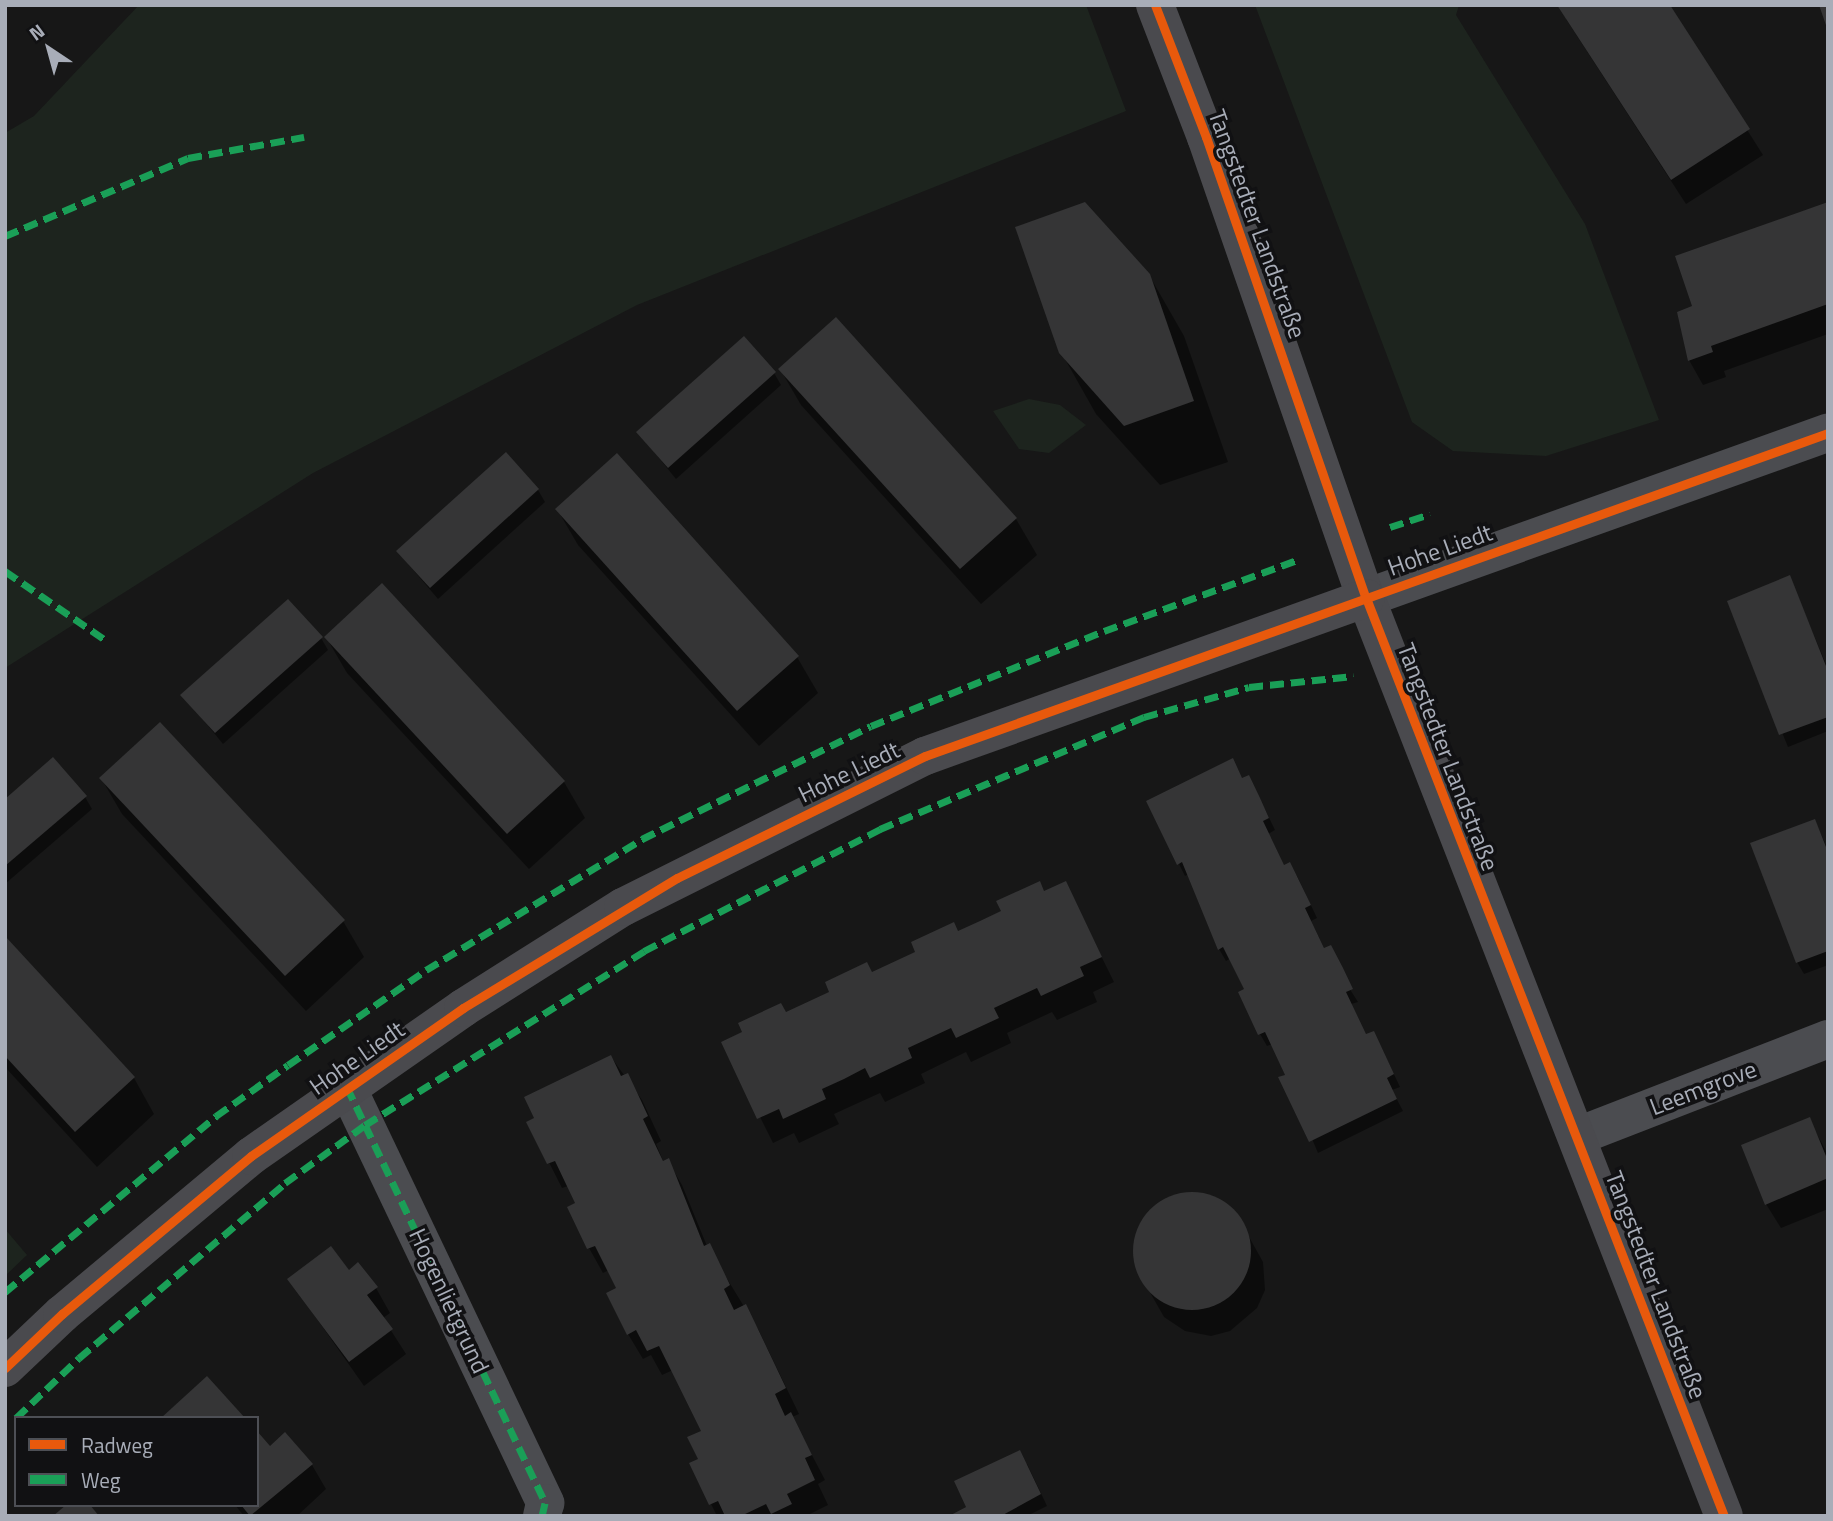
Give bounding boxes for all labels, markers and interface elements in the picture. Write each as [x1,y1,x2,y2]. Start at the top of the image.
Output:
north arrow [14,14,84,84]
text: N [23,16,50,47]
street label: Tangstedter Landstraße [1202,106,1312,342]
street label: Hohe Liedt [1384,518,1496,582]
street label: Tangstedter Landstraße [1391,639,1505,875]
street label: Hohe Liedt [794,735,904,809]
street label: Hohe Liedt [304,1015,410,1101]
street label: Leemgrove [1646,1054,1760,1122]
street label: Tangstedter Landstraße [1599,1167,1713,1403]
street label: Hogenlietgrund [403,1224,495,1378]
legend [14,1416,259,1507]
text: Radweg [81,1429,153,1461]
text: Weg [81,1464,121,1496]

